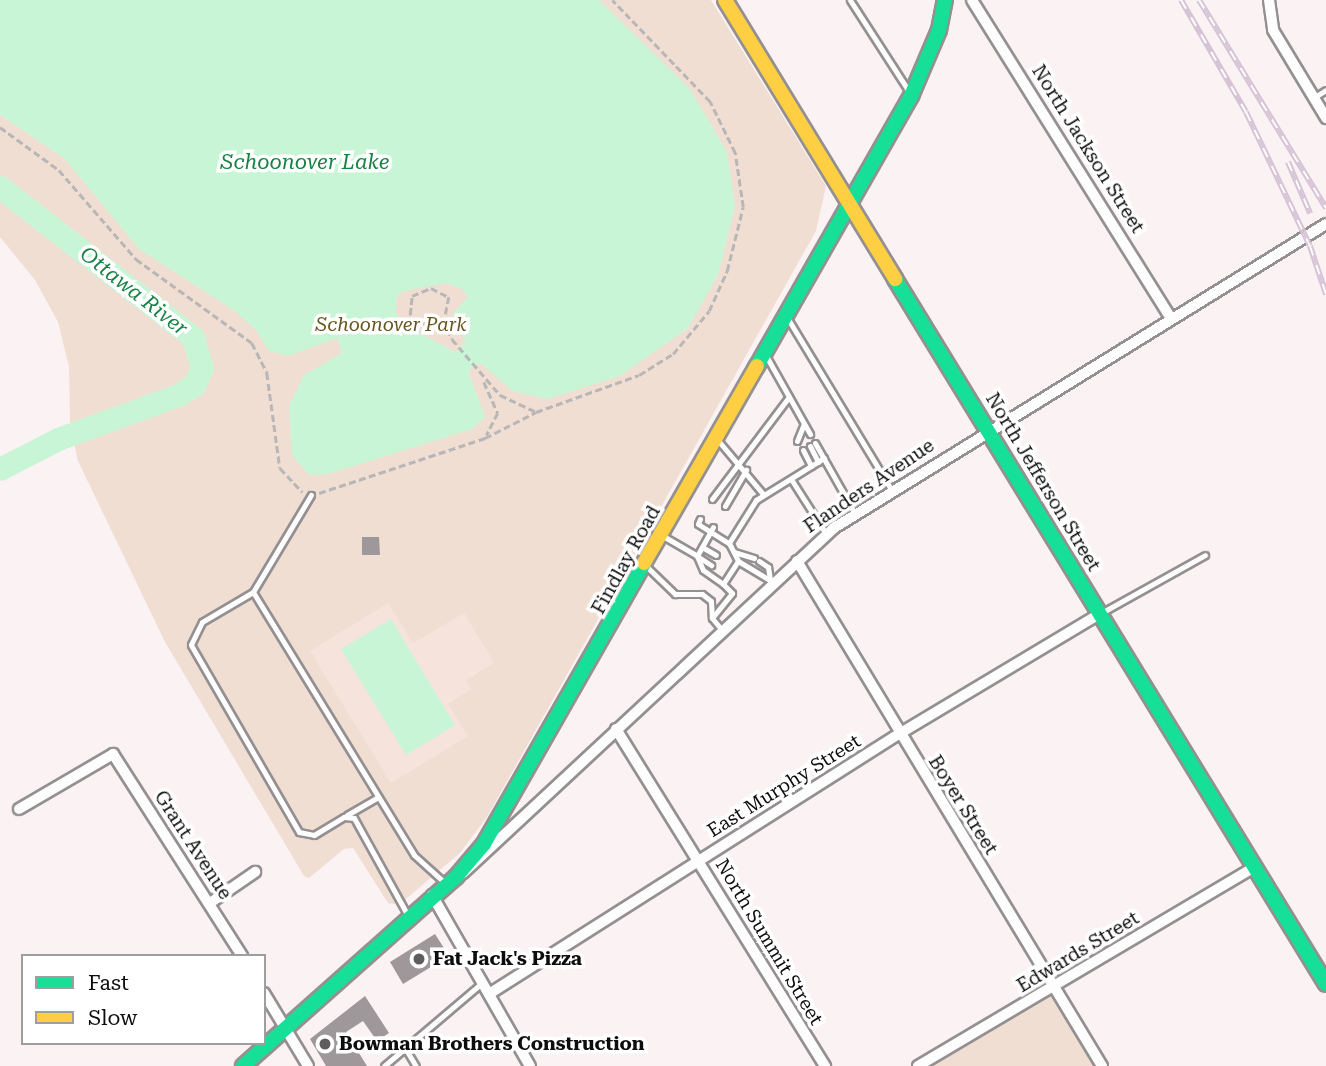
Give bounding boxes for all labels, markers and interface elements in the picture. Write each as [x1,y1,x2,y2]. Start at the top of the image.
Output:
street label: North Jackson Street [1027,61,1149,237]
water label: Schoonover Lake [221,149,389,175]
water label: Ottawa River [75,241,193,341]
park label: Schoonover Park [316,314,466,336]
street label: North Jefferson Street [981,389,1105,575]
street label: Flanders Avenue [800,434,938,538]
street label: Findlay Road [587,502,665,618]
street label: East Murphy Street [703,730,865,842]
street label: Boyer Street [924,751,1002,859]
street label: Grant Avenue [149,786,237,904]
street label: North Summit Street [710,855,828,1029]
street label: Edwards Street [1013,907,1143,997]
place label: Fat Jack's Pizza [433,948,582,970]
marker: Fat Jack's Pizza [411,951,427,967]
legend [21,954,266,1045]
text: Fast [88,971,129,995]
text: Slow [88,1006,137,1030]
place label: Bowman Brothers Construction [339,1033,645,1055]
marker: Bowman Brothers Construction [317,1036,333,1052]

